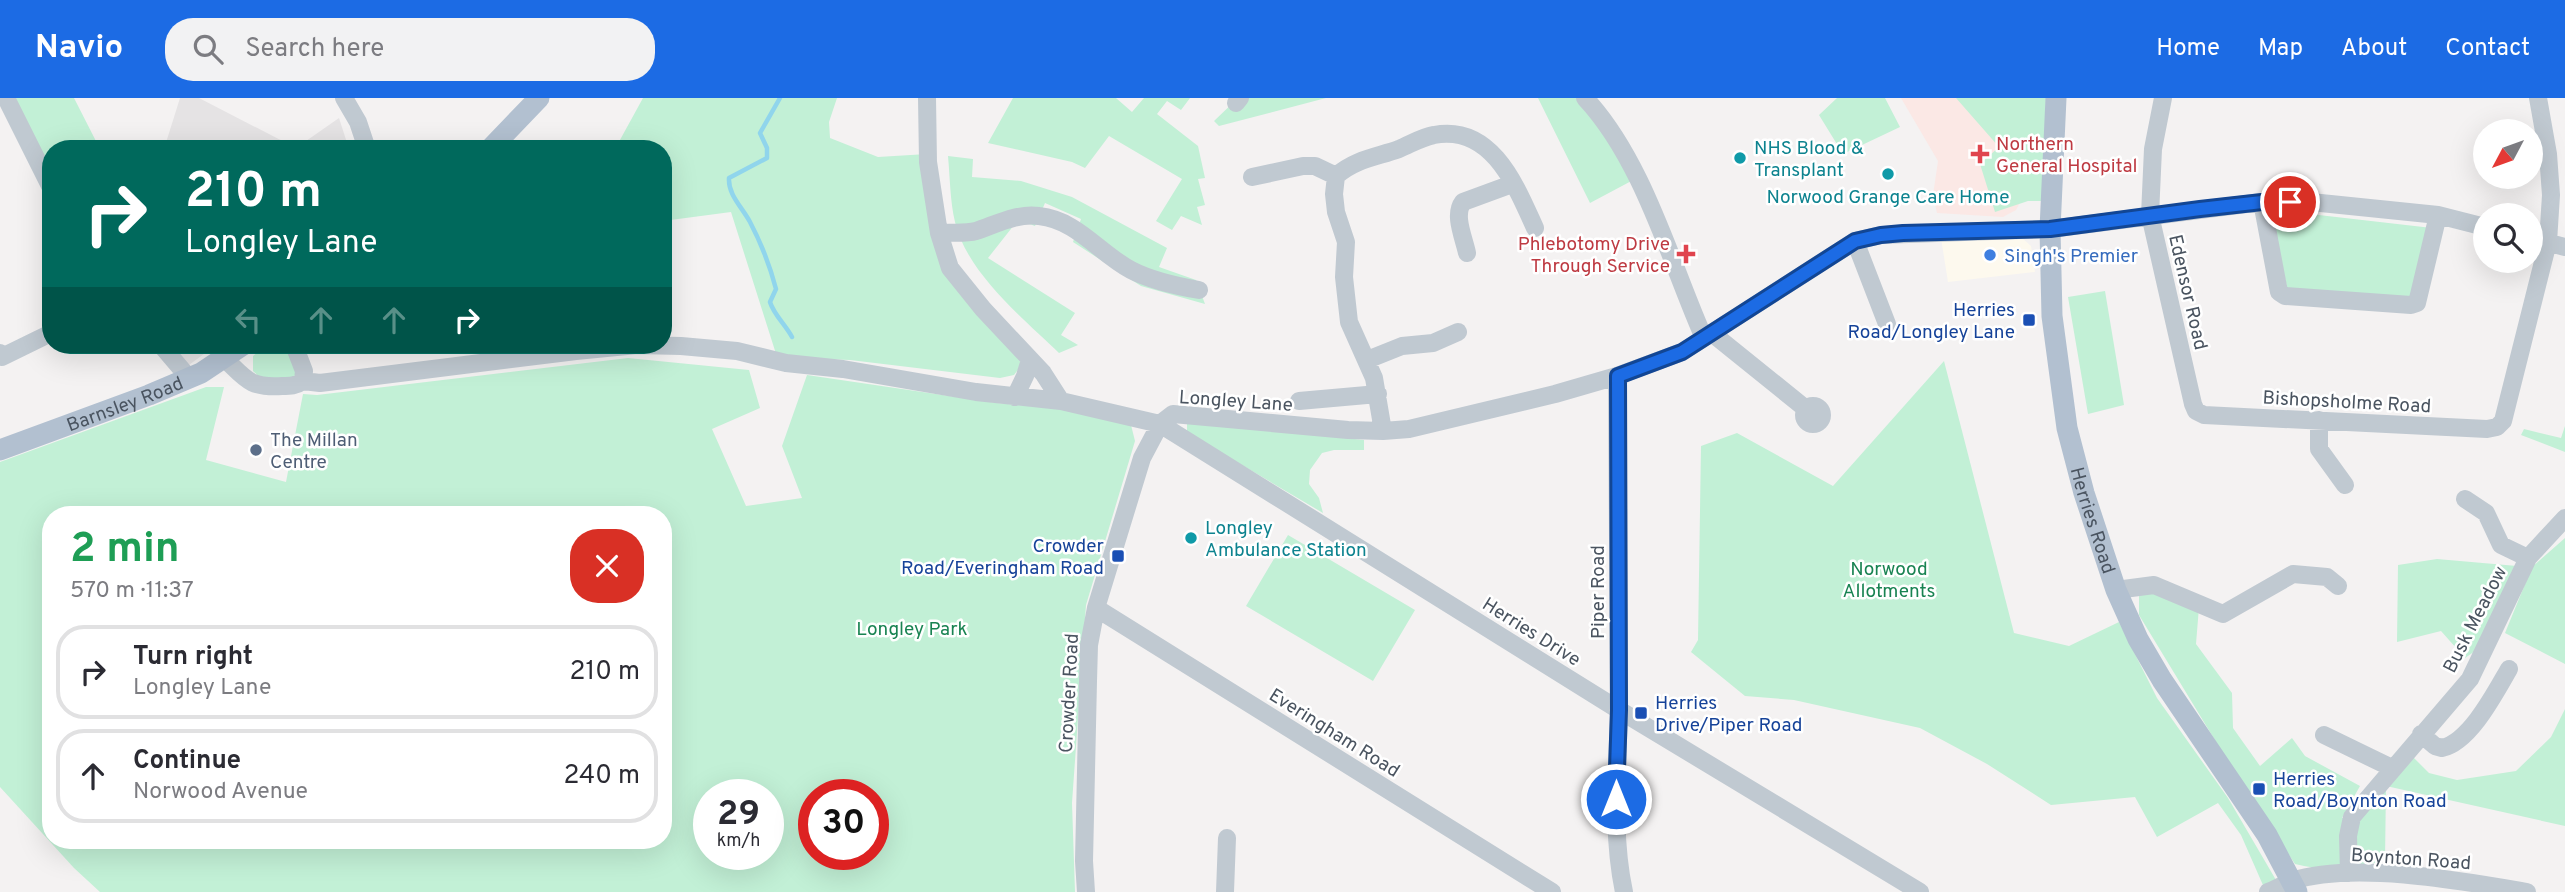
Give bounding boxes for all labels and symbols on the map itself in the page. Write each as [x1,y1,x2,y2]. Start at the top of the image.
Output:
north arrow [2473,119,2543,189]
place label: Northern General Hospital [1996,133,2138,179]
place label: NHS Blood & Transplant [1754,137,1864,183]
marker: Northern General Hospital [1970,144,1990,164]
marker: NHS Blood & Transplant [1732,150,1748,166]
marker: Norwood Grange Care Home [1880,166,1896,182]
pin [2260,172,2320,232]
place label: Norwood Grange Care Home [1767,186,2009,210]
street label: Edensor Road [2162,232,2212,352]
place label: Phlebotomy Drive Through Service [1518,233,1670,279]
marker: Phlebotomy Drive Through Service [1676,244,1696,264]
place label: Singh's Premier [2004,245,2139,269]
marker: Singh's Premier [1982,247,1998,263]
place label: Herries Road/Longley Lane [1848,299,2015,345]
marker: Herries Road/Longley Lane [2021,312,2037,328]
street label: Barnsley Road [64,372,187,438]
street label: Longley Lane [1178,386,1294,418]
street label: Bishopsholme Road [2262,387,2432,419]
place label: The Millan Centre [270,429,358,475]
marker: The Millan Centre [248,442,264,458]
street label: Herries Road [2064,465,2120,577]
place label: Longley Ambulance Station [1205,517,1367,563]
marker: Longley Ambulance Station [1183,530,1199,546]
place label: Crowder Road/Everingham Road [901,535,1105,581]
street label: Piper Road [1587,545,1611,639]
marker: Crowder Road/Everingham Road [1110,548,1126,564]
park label: Norwood Allotments [1843,558,1935,604]
street label: Busk Meadow [2439,562,2513,677]
street label: Herries Drive [1477,593,1585,672]
park label: Longley Park [856,618,968,642]
street label: Crowder Road [1055,633,1085,754]
street label: Everingham Road [1264,684,1404,784]
place label: Herries Drive/Piper Road [1655,692,1802,738]
marker: Herries Drive/Piper Road [1633,705,1649,721]
position arrow [1579,762,1653,836]
place label: Herries Road/Boynton Road [2273,768,2447,814]
speed limit sign: 30 [798,779,889,870]
marker: Herries Road/Boynton Road [2251,781,2267,797]
street label: Boynton Road [2350,844,2472,876]

